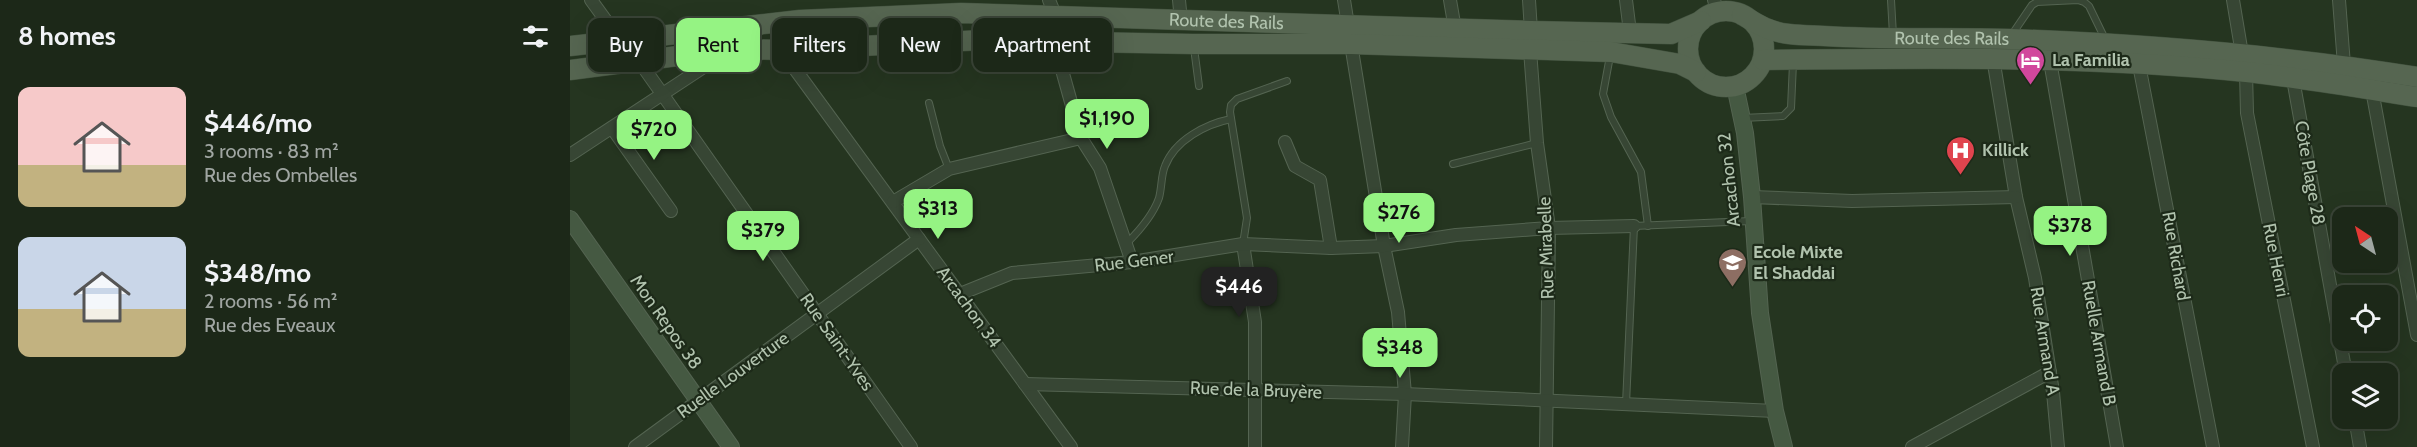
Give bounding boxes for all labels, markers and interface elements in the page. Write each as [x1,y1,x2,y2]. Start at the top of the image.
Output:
street label: Route des Rails [1169,9,1284,34]
chip: Buy [588,18,664,72]
chip: Rent [676,18,760,72]
chip: Filters [772,18,867,72]
chip: New [879,18,961,72]
chip: Apartment [973,18,1112,72]
text: 8 homes [18,20,116,52]
icon: filters [519,20,552,53]
street label: Route des Rails [1894,27,2009,50]
hotel icon: La Familia [2015,44,2047,86]
place label: La Familia [2052,49,2130,71]
pin: $1,190 [1058,99,1156,150]
text: $1,190 [1079,106,1135,130]
text: $446/mo [204,107,312,139]
pin: $720 [618,110,690,161]
icon: home [66,111,138,183]
text: $720 [631,117,677,141]
street label: Côte Plage 28 [2290,119,2330,227]
street label: Arcachon 32 [1713,132,1745,228]
hospital icon: Killick [1945,134,1977,176]
text: 3 rooms · 83 m² [204,139,339,163]
place label: Killick [1982,139,2029,161]
text: Rue des Ombelles [204,163,357,187]
pin: $313 [902,189,974,240]
pin: $276 [1363,193,1435,244]
text: $313 [918,196,958,220]
street label: Rue Mirabelle [1533,196,1559,300]
text: $276 [1377,200,1421,224]
pin: $378 [2034,206,2106,257]
north arrow [2332,207,2398,273]
map controls [2332,207,2398,429]
street label: Rue Richard [2157,210,2195,302]
pin: $379 [727,211,799,262]
text: $378 [2048,213,2092,237]
text: $379 [741,218,785,242]
street label: Rue Henri [2258,221,2294,299]
place label: Ecole Mixte El Shaddai [1753,241,1843,284]
street label: Rue Gener [1093,245,1175,277]
school or university icon: Ecole Mixte El Shaddai [1716,246,1748,288]
text: $348/mo [204,257,311,289]
icon: home [66,261,138,333]
street label: Arcachon 34 [932,262,1006,352]
pin: $446 [1203,267,1275,318]
street label: Mon Repos 38 [625,271,707,373]
text: $446 [1215,274,1263,298]
street label: Ruelle Armand B [2077,279,2121,408]
street label: Rue Armand A [2026,285,2064,397]
button: locate [2332,285,2398,351]
text: 2 rooms · 56 m² [204,289,337,313]
street label: Rue Saint-Yves [795,289,879,395]
text: Rue des Eveaux [204,313,335,337]
street label: Ruelle Louverture [673,327,793,423]
pin: $348 [1364,328,1436,379]
text: $348 [1377,335,1423,359]
button: layers [2332,363,2398,429]
street label: Rue de la Bruyère [1190,377,1322,403]

